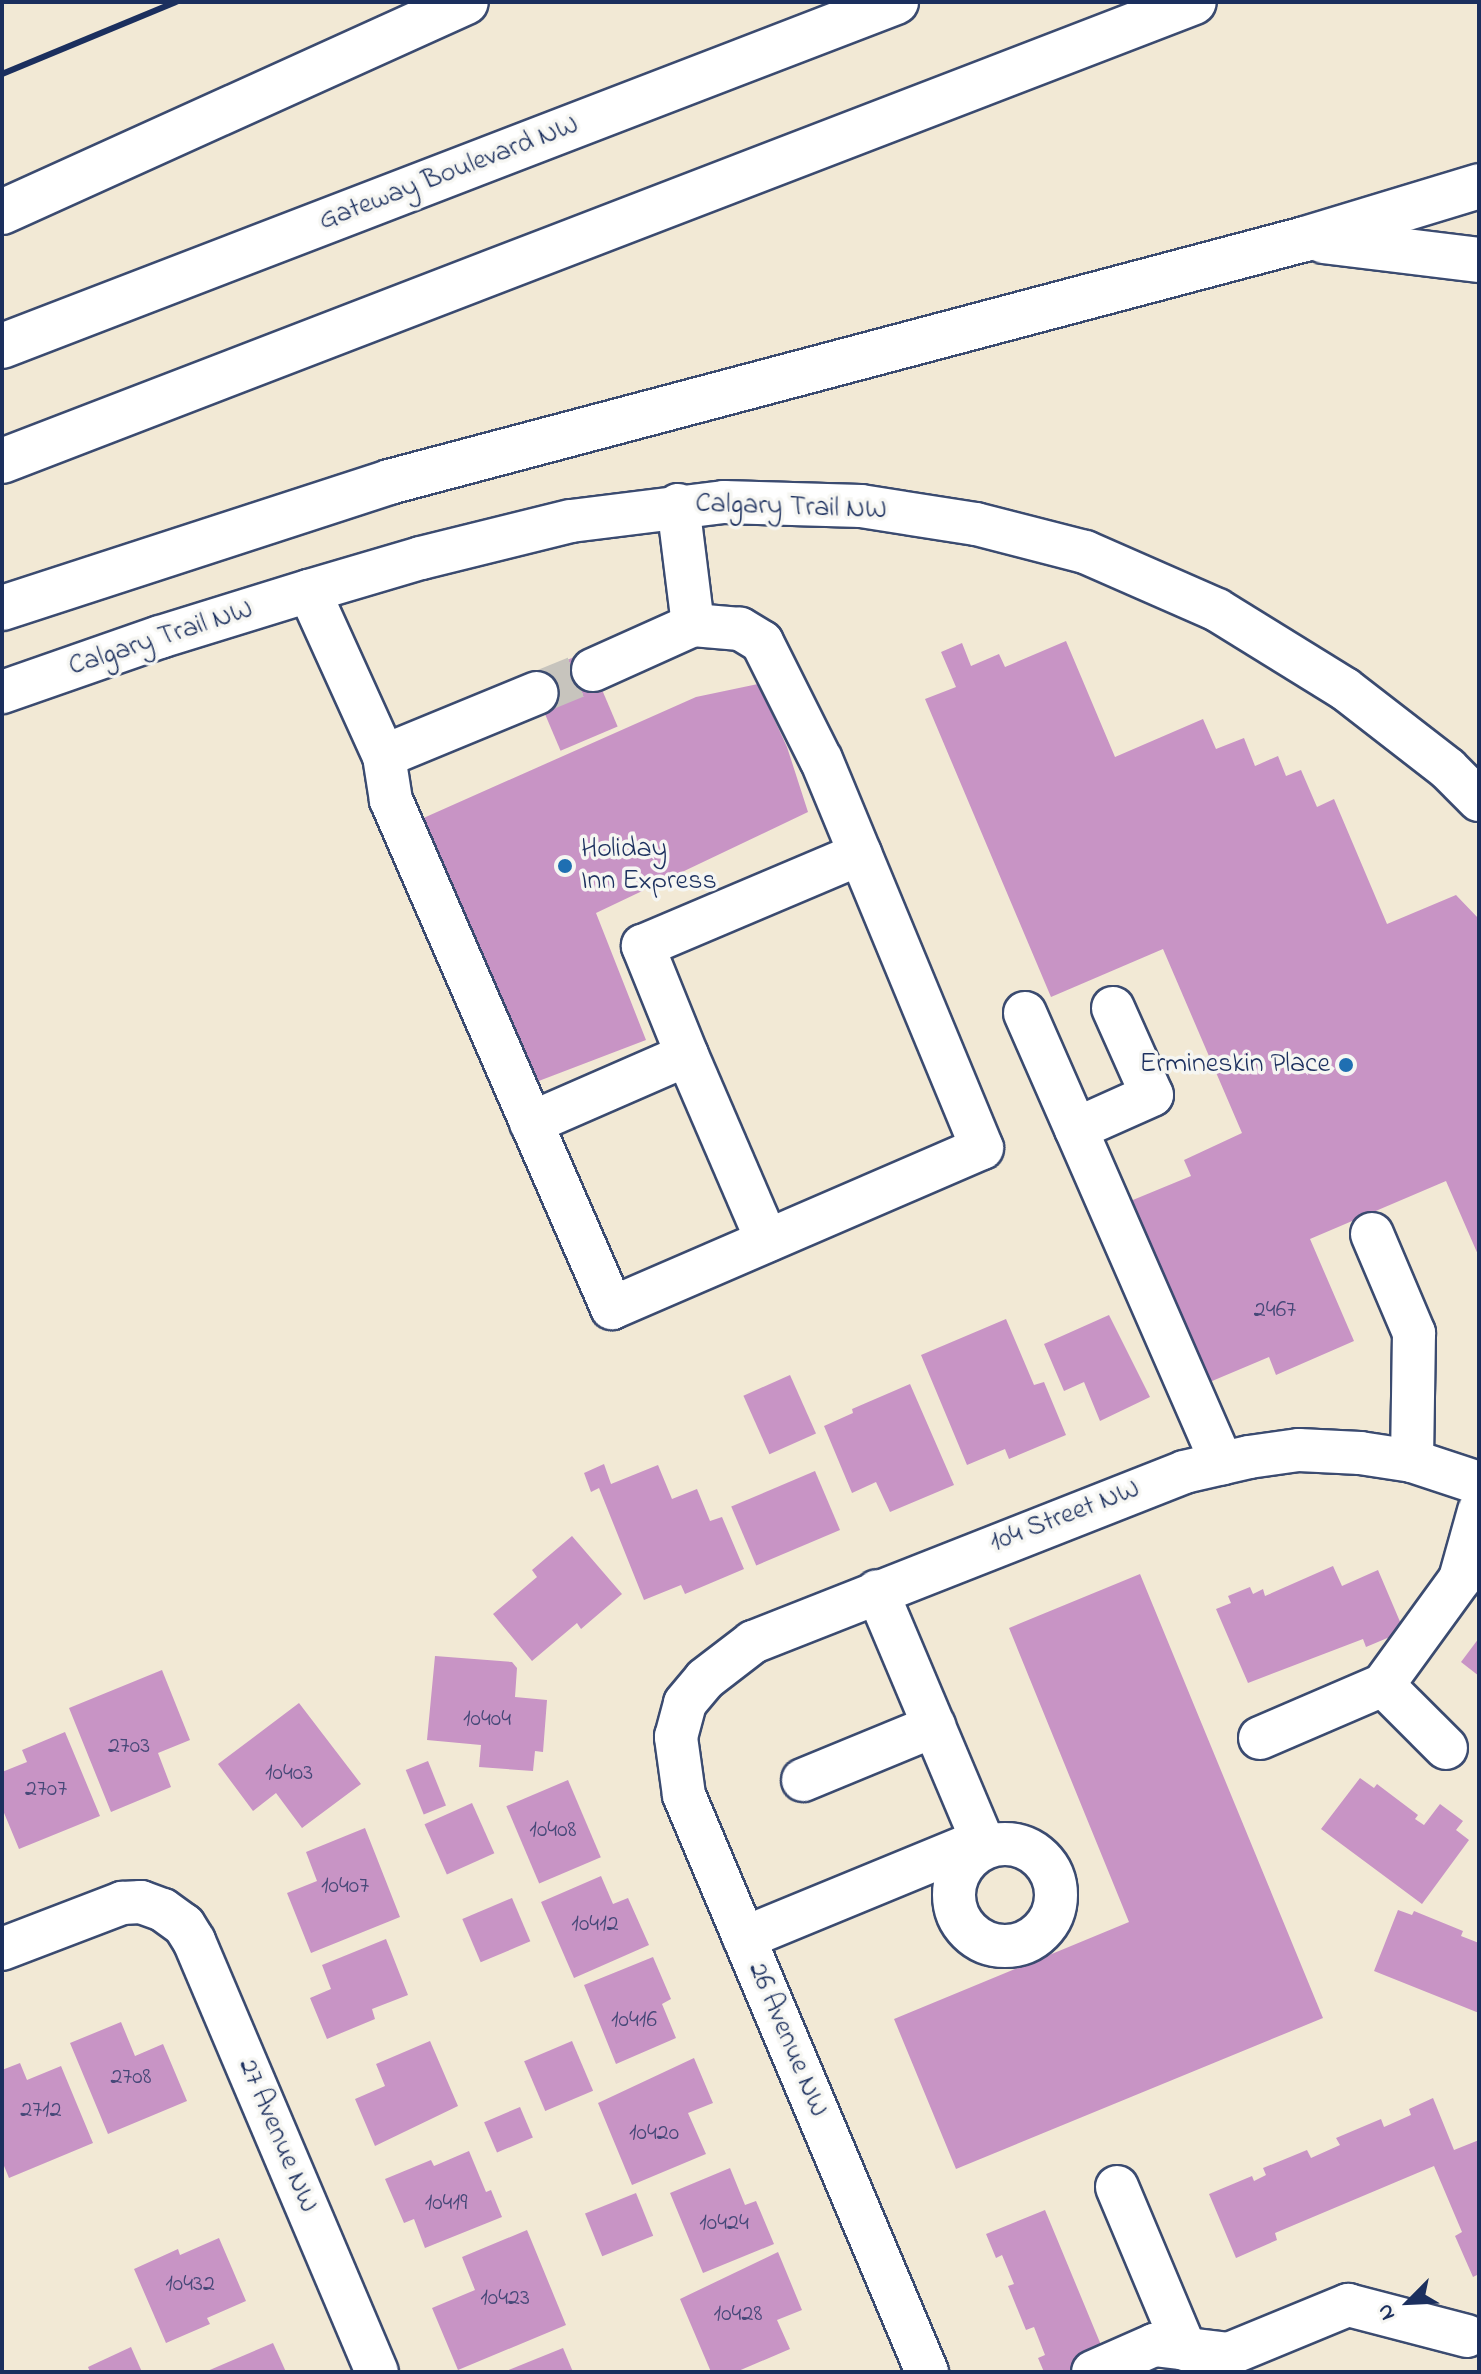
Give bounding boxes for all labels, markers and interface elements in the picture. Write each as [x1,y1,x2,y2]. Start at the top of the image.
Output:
street label: Gateway Boulevard NW [315,109,583,239]
street label: Calgary Trail NW [695,488,887,528]
street label: Calgary Trail NW [65,593,257,685]
place label: Holiday Inn Express [581,833,717,899]
marker: Holiday Inn Express [556,857,574,875]
place label: Ermineskin Place [1140,1048,1330,1082]
marker: Ermineskin Place [1337,1056,1355,1074]
house number: 2467 [1254,1297,1296,1325]
street label: 104 Street NW [985,1473,1145,1561]
house number: 10404 [463,1706,511,1734]
house number: 2703 [108,1733,150,1761]
house number: 10403 [265,1760,313,1788]
house number: 2707 [25,1776,67,1804]
house number: 10408 [529,1817,577,1845]
house number: 10407 [321,1873,369,1901]
house number: 10412 [571,1911,619,1939]
street label: 26 Avenue NW [739,1958,835,2122]
house number: 10416 [611,2007,657,2035]
street label: 27 Avenue NW [230,2054,324,2218]
house number: 2708 [110,2064,152,2092]
house number: 2712 [20,2097,62,2125]
house number: 10420 [629,2120,679,2148]
house number: 10419 [425,2190,467,2218]
house number: 10424 [699,2210,749,2238]
north arrow [1369,2262,1449,2342]
house number: 10432 [165,2271,215,2299]
house number: 10423 [480,2285,530,2313]
text: N [1369,2298,1405,2325]
house number: 10428 [714,2301,762,2329]

